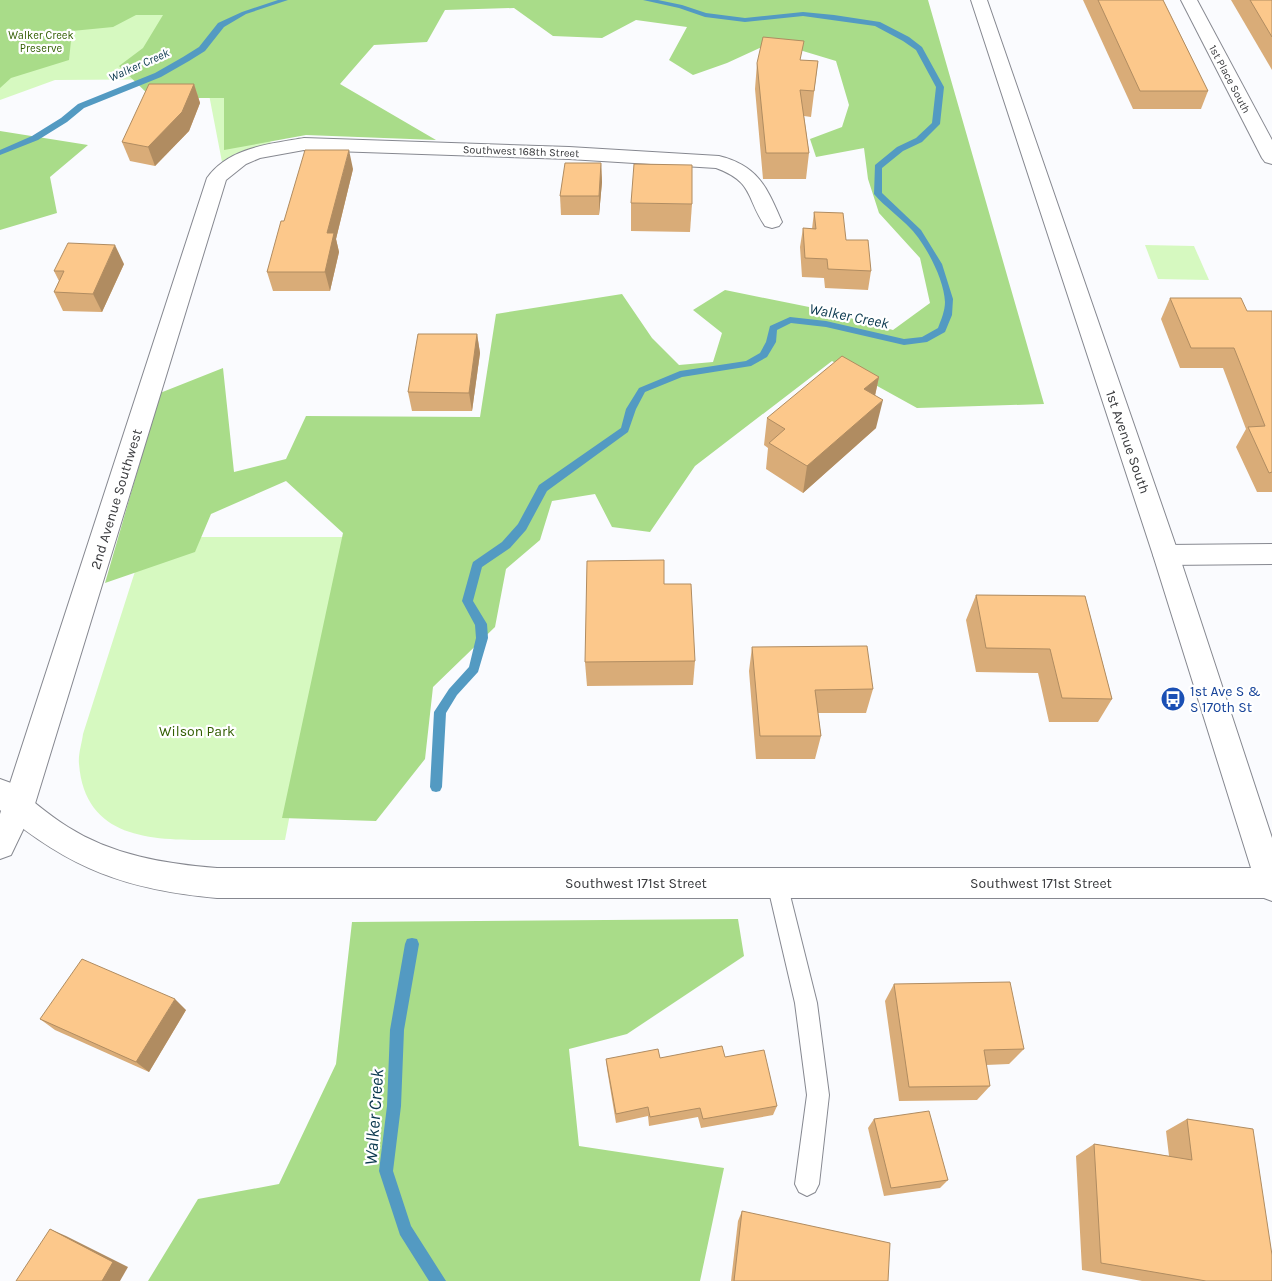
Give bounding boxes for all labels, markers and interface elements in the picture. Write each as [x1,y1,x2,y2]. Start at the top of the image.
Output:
park label: Walker Creek Preserve [8,29,74,55]
street label: 1st Place South [1206,43,1253,116]
water label: Walker Creek [107,45,172,85]
street label: Southwest 168th Street [463,143,579,160]
water label: Walker Creek [808,299,891,333]
street label: 1st Avenue South [1102,388,1153,496]
street label: 2nd Avenue Southwest [87,427,146,571]
place label: 1st Ave S & S 170th St [1190,683,1261,716]
bus stop icon: 1st Ave S & S 170th St [1160,686,1186,712]
park label: Wilson Park [159,723,235,740]
street label: Southwest 171st Street [565,875,707,892]
street label: Southwest 171st Street [970,875,1112,892]
water label: Walker Creek [360,1067,388,1166]

